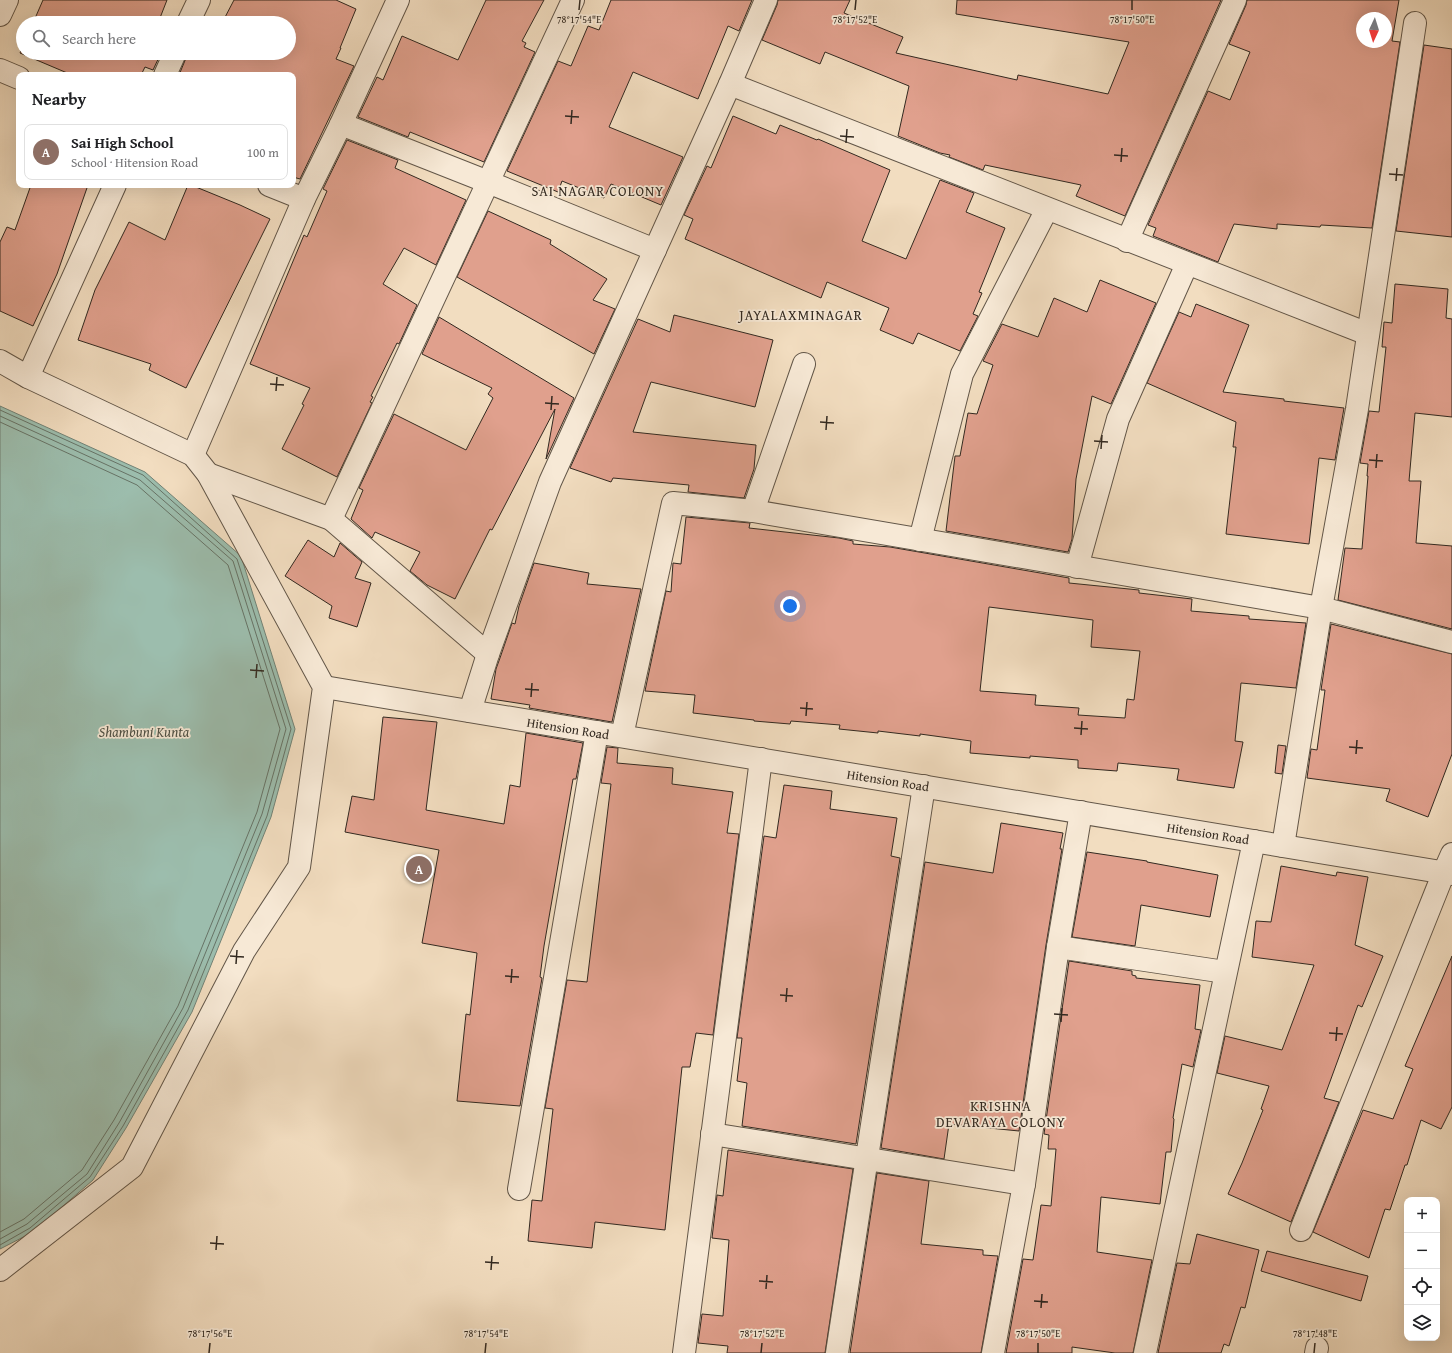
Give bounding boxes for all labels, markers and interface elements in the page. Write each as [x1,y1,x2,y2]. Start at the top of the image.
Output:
text: 78°17'54"E [557,12,601,27]
text: 78°17'52"E [833,12,877,27]
text: 78°17'50"E [1110,12,1154,27]
north arrow [1356,12,1392,48]
search box [16,16,296,60]
icon: search [30,27,52,49]
text: Search here [62,28,136,49]
text: Nearby [32,86,86,111]
text: Sai High School [71,132,174,153]
text: A [42,143,50,162]
text: 100 m [247,143,279,162]
text: School · Hitension Road [71,153,198,172]
district label: SAI NAGAR COLONY [531,181,665,201]
district label: JAYALAXMINAGAR [737,305,863,325]
your location [780,596,800,616]
street label: Hitension Road [525,713,610,744]
water label: Shambuni Kunta [99,722,190,742]
street label: Hitension Road [845,765,930,796]
street label: Hitension Road [1165,818,1250,849]
pin: A [406,854,432,884]
district label: KRISHNA DEVARAYA COLONY [936,1096,1066,1132]
map controls [1404,1197,1440,1341]
button: + [1404,1197,1440,1233]
button: − [1404,1233,1440,1269]
button: locate [1404,1269,1440,1305]
button: layers [1404,1305,1440,1341]
text: 78°17'56"E [188,1326,232,1341]
text: 78°17'54"E [464,1326,508,1341]
text: 78°17'52"E [740,1326,784,1341]
text: 78°17'50"E [1016,1326,1060,1341]
text: 78°17'48"E [1293,1326,1337,1341]

